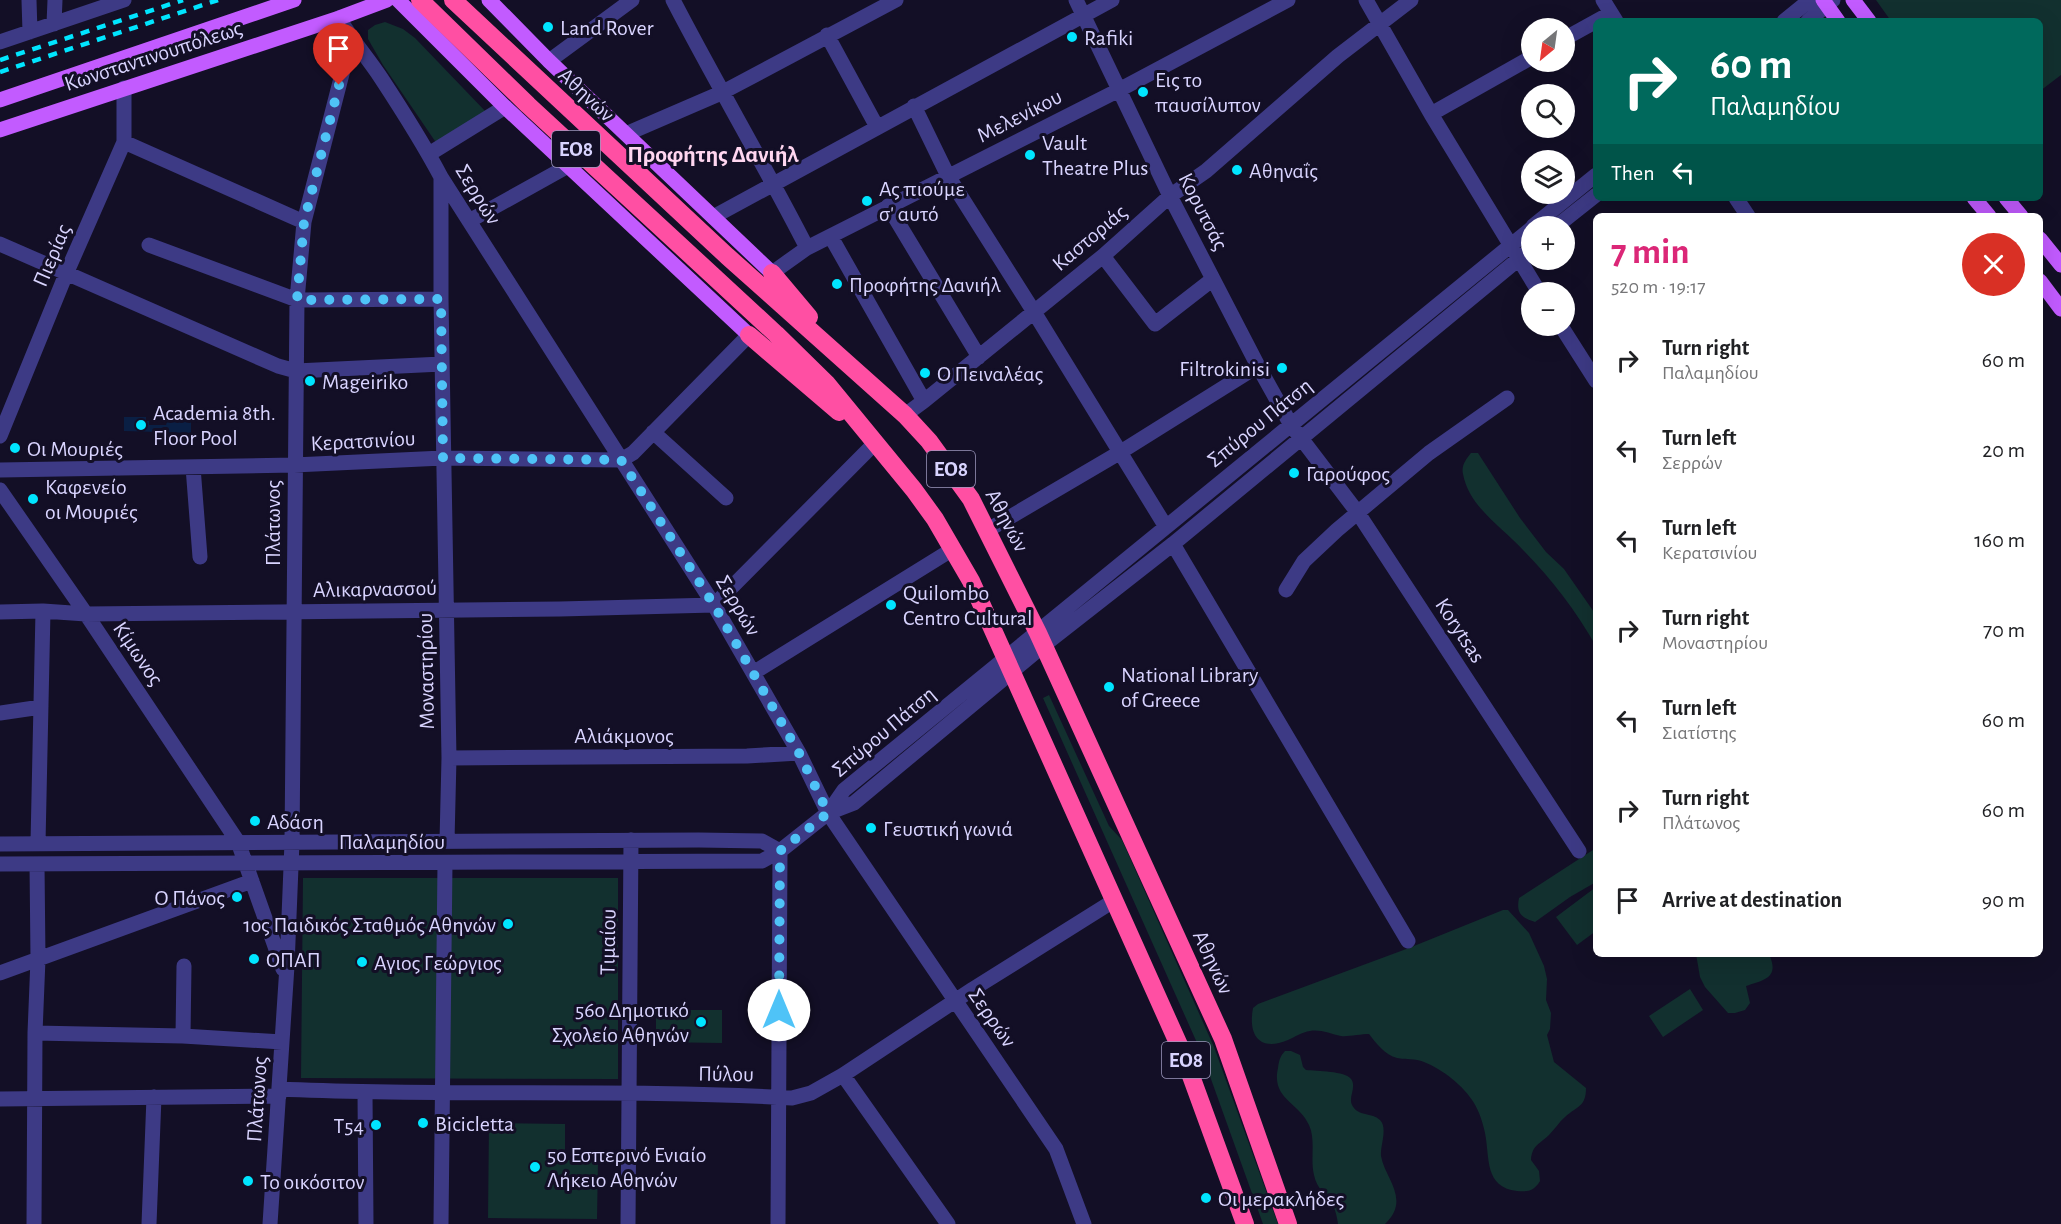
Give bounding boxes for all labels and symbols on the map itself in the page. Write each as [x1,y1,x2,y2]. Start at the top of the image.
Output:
street label: Κωνσταντινουπόλεως [62,17,245,95]
place label: Land Rover [560,17,654,39]
north arrow [1521,18,1575,72]
marker: Land Rover [541,20,555,34]
pin [313,23,364,85]
place label: Rafiki [1084,27,1133,49]
marker: Rafiki [1065,30,1079,44]
street label: Αθηνών [554,64,618,126]
place label: Εις το παυσίλυπον [1154,69,1261,116]
street label: Μελενίκου [973,85,1065,147]
marker: Εις το παυσίλυπον [1136,85,1150,99]
road number: ΕΟ8 [552,131,600,167]
place label: Vault Theatre Plus [1042,132,1148,179]
district label: Προφήτης Δανιήλ [627,143,800,167]
marker: Vault Theatre Plus [1023,148,1037,162]
place label: Αθηναΐς [1249,160,1318,182]
street label: Σερρών [451,161,505,228]
marker: Αθηναΐς [1230,163,1244,177]
street label: Κορυτσάς [1174,169,1232,254]
place label: Ας πιούμε σ' αυτό [879,178,965,225]
marker: Ας πιούμε σ' αυτό [860,194,874,208]
street label: Καστοριάς [1048,201,1131,275]
street label: Πιερίας [29,221,75,290]
place label: Προφήτης Δανιήλ [849,274,1001,296]
marker: Προφήτης Δανιήλ [830,277,844,291]
place label: Filtrokinisi [1179,358,1270,380]
marker: Filtrokinisi [1275,361,1289,375]
place label: Ο Πειναλέας [937,363,1043,385]
marker: Ο Πειναλέας [918,366,932,380]
place label: Mageiriko [322,371,408,393]
marker: Mageiriko [303,374,317,388]
street label: Σπύρου Πάτση [1203,374,1316,471]
place label: Academia 8th. Floor Pool [153,402,276,449]
marker: Academia 8th. Floor Pool [134,418,148,432]
street label: Κερατσινίου [310,427,416,455]
place label: Οι Μουριές [27,438,123,460]
marker: Οι Μουριές [8,441,22,455]
road number: ΕΟ8 [927,451,975,487]
place label: Γαρούφος [1306,463,1390,485]
marker: Γαρούφος [1287,466,1301,480]
place label: Καφενείο οι Μουριές [45,476,138,523]
street label: Πλάτωνος [262,480,284,566]
street label: Αθηνών [982,486,1033,555]
marker: Καφενείο οι Μουριές [26,492,40,506]
street label: Σερρών [712,571,765,640]
street label: Αλικαρνασσού [313,577,437,601]
place label: Quilombo Centro Cultural [903,582,1032,629]
street label: Korytsas [1431,594,1489,667]
marker: Quilombo Centro Cultural [884,598,898,612]
street label: Μοναστηρίου [414,612,438,729]
street label: Κίμωνος [109,618,167,689]
place label: National Library of Greece [1121,664,1259,711]
marker: National Library of Greece [1102,680,1116,694]
street label: Σπύρου Πάτση [828,682,939,781]
street label: Αλιάκμονος [574,725,674,747]
place label: Αδάση [267,811,324,833]
marker: Αδάση [248,814,262,828]
place label: Γευστική γωνιά [883,818,1013,840]
marker: Γευστική γωνιά [864,821,878,835]
street label: Παλαμηδίου [339,831,445,853]
place label: Ο Πάνος [155,887,225,909]
marker: Ο Πάνος [230,890,244,904]
street label: Τιμαίου [596,909,620,975]
place label: 1ος Παιδικός Σταθμός Αθηνών [243,914,496,936]
marker: 1ος Παιδικός Σταθμός Αθηνών [501,917,515,931]
street label: Αθηνών [1189,927,1237,998]
place label: ΟΠΑΠ [266,949,321,971]
marker: ΟΠΑΠ [247,952,261,966]
place label: Αγιος Γεώργιος [374,952,502,974]
marker: Αγιος Γεώργιος [355,955,369,969]
position arrow [747,978,811,1042]
street label: Σερρών [964,984,1020,1051]
place label: 56ο Δημοτικό Σχολείο Αθηνών [552,999,689,1046]
marker: 56ο Δημοτικό Σχολείο Αθηνών [694,1015,708,1029]
road number: ΕΟ8 [1162,1042,1210,1078]
street label: Πλάτωνος [243,1055,271,1143]
street label: Πύλου [698,1063,754,1085]
place label: Bicicletta [435,1113,514,1135]
place label: T54 [333,1115,364,1137]
marker: Bicicletta [416,1116,430,1130]
marker: T54 [369,1118,383,1132]
place label: 5ο Εσπερινό Ενιαίο Λήκειο Αθηνών [547,1144,706,1191]
marker: 5ο Εσπερινό Ενιαίο Λήκειο Αθηνών [528,1160,542,1174]
place label: Το οικόσιτον [260,1171,364,1193]
marker: Το οικόσιτον [241,1174,255,1188]
place label: Οι μερακλήδες [1218,1188,1344,1210]
marker: Οι μερακλήδες [1199,1191,1213,1205]

